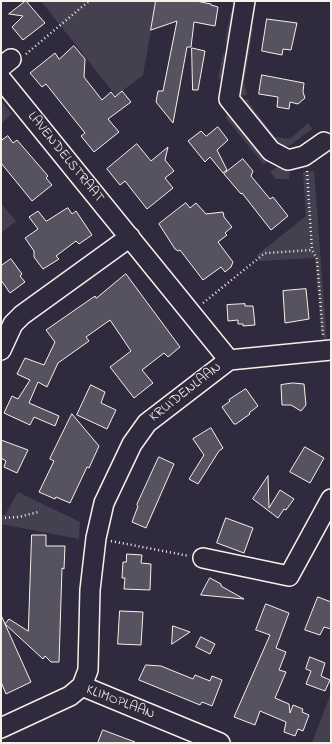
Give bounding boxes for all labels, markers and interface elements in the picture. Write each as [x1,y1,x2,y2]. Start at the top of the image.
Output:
street label: LAVENDELSTRAAT [23,109,107,207]
street label: KRUIDENLAAN [147,360,225,426]
street label: KLIMOPLAAN [83,682,157,724]

